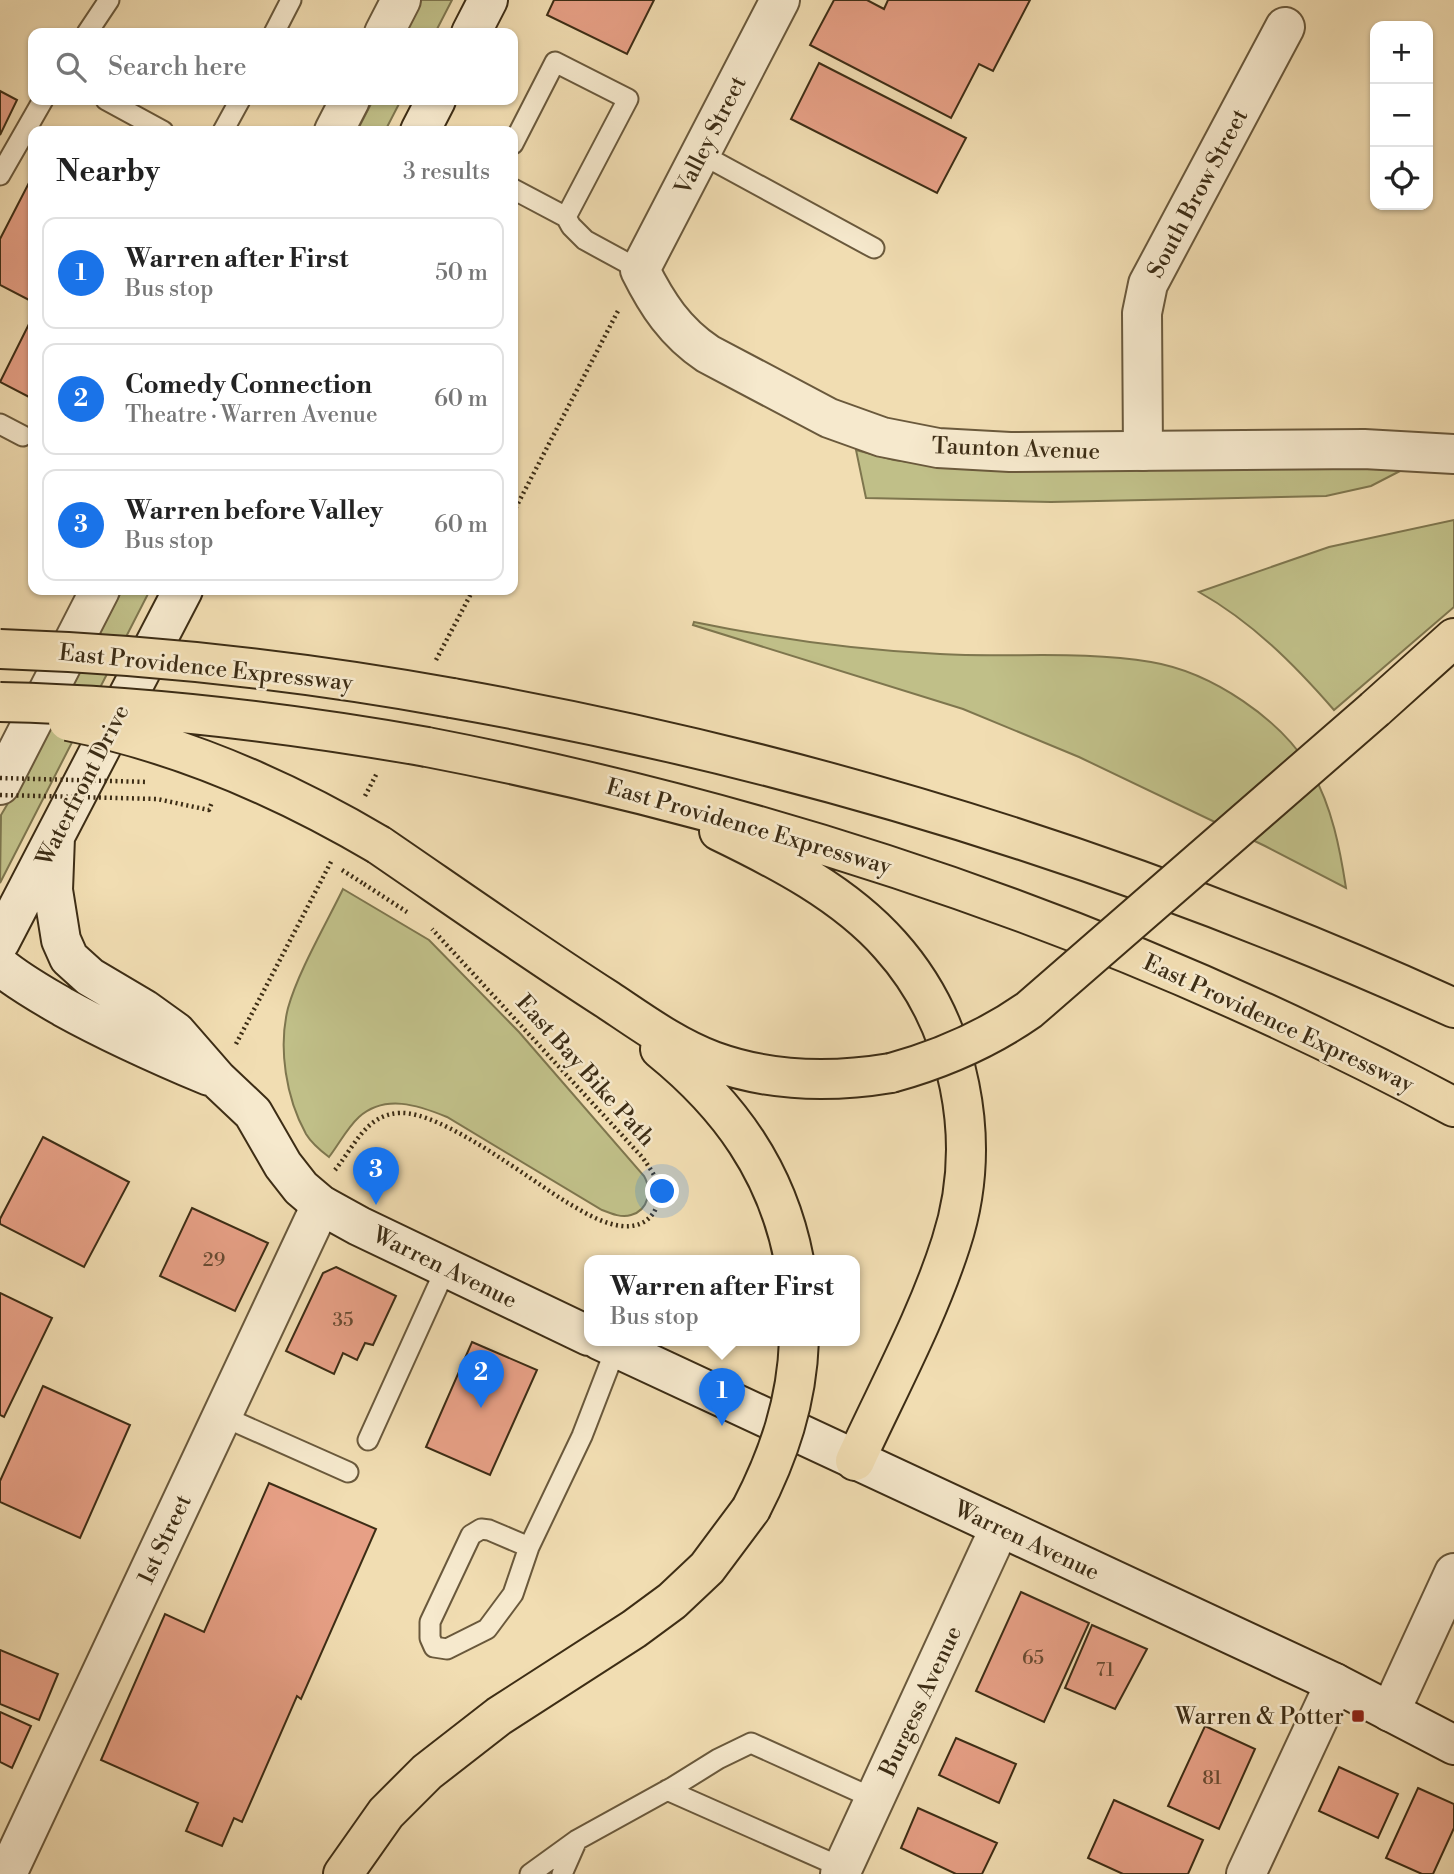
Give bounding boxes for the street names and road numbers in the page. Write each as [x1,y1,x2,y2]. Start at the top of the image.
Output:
street label: Valley Street [669,71,753,200]
street label: South Brow Street [1142,104,1254,283]
street label: Taunton Avenue [931,432,1101,466]
street label: East Providence Expressway [58,639,355,697]
street label: Waterfront Drive [30,700,136,872]
street label: East Providence Expressway [603,773,895,881]
street label: East Providence Expressway [1139,949,1419,1099]
street label: East Bay Bike Path [510,989,661,1152]
street label: Warren Avenue [367,1220,521,1315]
street label: 1st Street [132,1490,198,1589]
street label: Warren Avenue [949,1495,1104,1587]
street label: Burgess Avenue [873,1622,968,1782]

